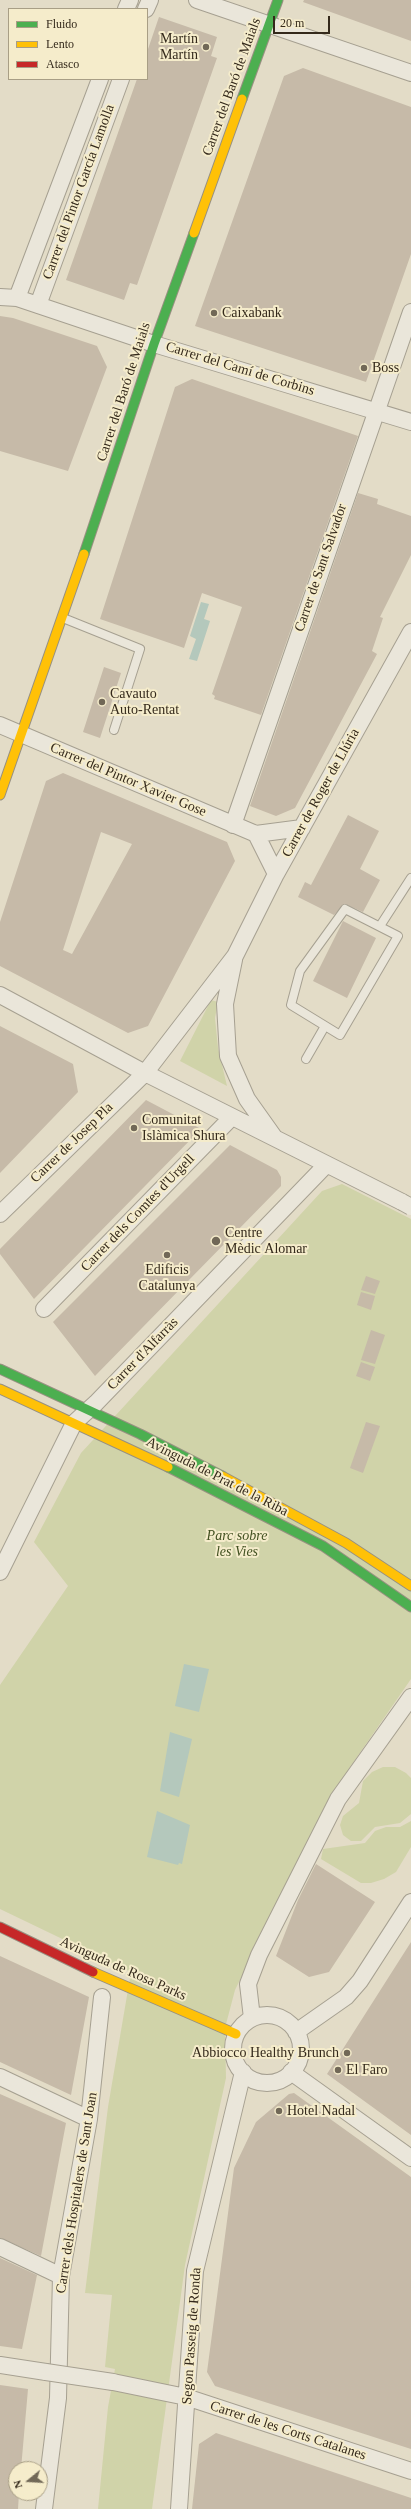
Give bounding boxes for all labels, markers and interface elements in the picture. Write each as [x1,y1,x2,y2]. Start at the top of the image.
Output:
legend [8,8,148,80]
scale bar [275,8,332,34]
street label: Carrer del Baró de Maials [199,16,265,158]
text: 20 m [280,16,304,30]
text: Fluido [46,17,77,31]
place label: Martín Martín [160,31,198,64]
text: Lento [46,37,74,51]
marker: Martín Martín [201,42,211,52]
text: Atasco [46,57,79,71]
street label: Carrer del Pintor García Lamolla [39,102,119,282]
place label: Caixabank [222,305,282,321]
marker: Caixabank [209,308,219,318]
street label: Carrer del Baró de Maials [94,320,154,464]
street label: Carrer del Camí de Corbins [164,338,316,400]
place label: Boss [372,360,399,376]
marker: Boss [359,363,369,373]
street label: Carrer de Sant Salvador [291,502,351,634]
place label: Cavauto Auto-Rentat [110,686,179,718]
marker: Cavauto Auto-Rentat [97,697,107,707]
street label: Carrer de Roger de Llúria [279,726,363,860]
street label: Carrer del Pintor Xavier Gose [47,739,209,821]
street label: Carrer de Josep Pla [27,1099,117,1187]
place label: Comunitat Islàmica Shura [142,1112,226,1144]
marker: Comunitat Islàmica Shura [129,1123,139,1133]
street label: Carrer dels Comtes d'Urgell [78,1151,198,1275]
place label: Centre Mèdic Alomar [225,1225,307,1258]
marker: Centre Mèdic Alomar [210,1235,222,1247]
marker: Edificis Catalunya [162,1250,172,1260]
place label: Edificis Catalunya [139,1262,195,1294]
street label: Carrer d'Alfarràs [104,1314,182,1394]
street label: Avinguda de Prat de la Riba [143,1434,291,1520]
park label: Parc sobre les Vies [207,1528,267,1560]
street label: Avinguda de Rosa Parks [57,1933,189,2005]
place label: Abbiocco Healthy Brunch [192,2045,339,2061]
marker: Abbiocco Healthy Brunch [342,2048,352,2058]
place label: El Faro [346,2062,388,2078]
marker: El Faro [333,2065,343,2075]
street label: Carrer dels Hospitalers de Sant Joan [53,2091,101,2295]
place label: Hotel Nadal [287,2103,355,2119]
marker: Hotel Nadal [274,2106,284,2116]
street label: Segon Passeig de Ronda [179,2267,205,2405]
street label: Carrer de les Corts Catalanes [208,2398,368,2464]
north arrow [8,2461,48,2501]
text: N [11,2479,24,2490]

